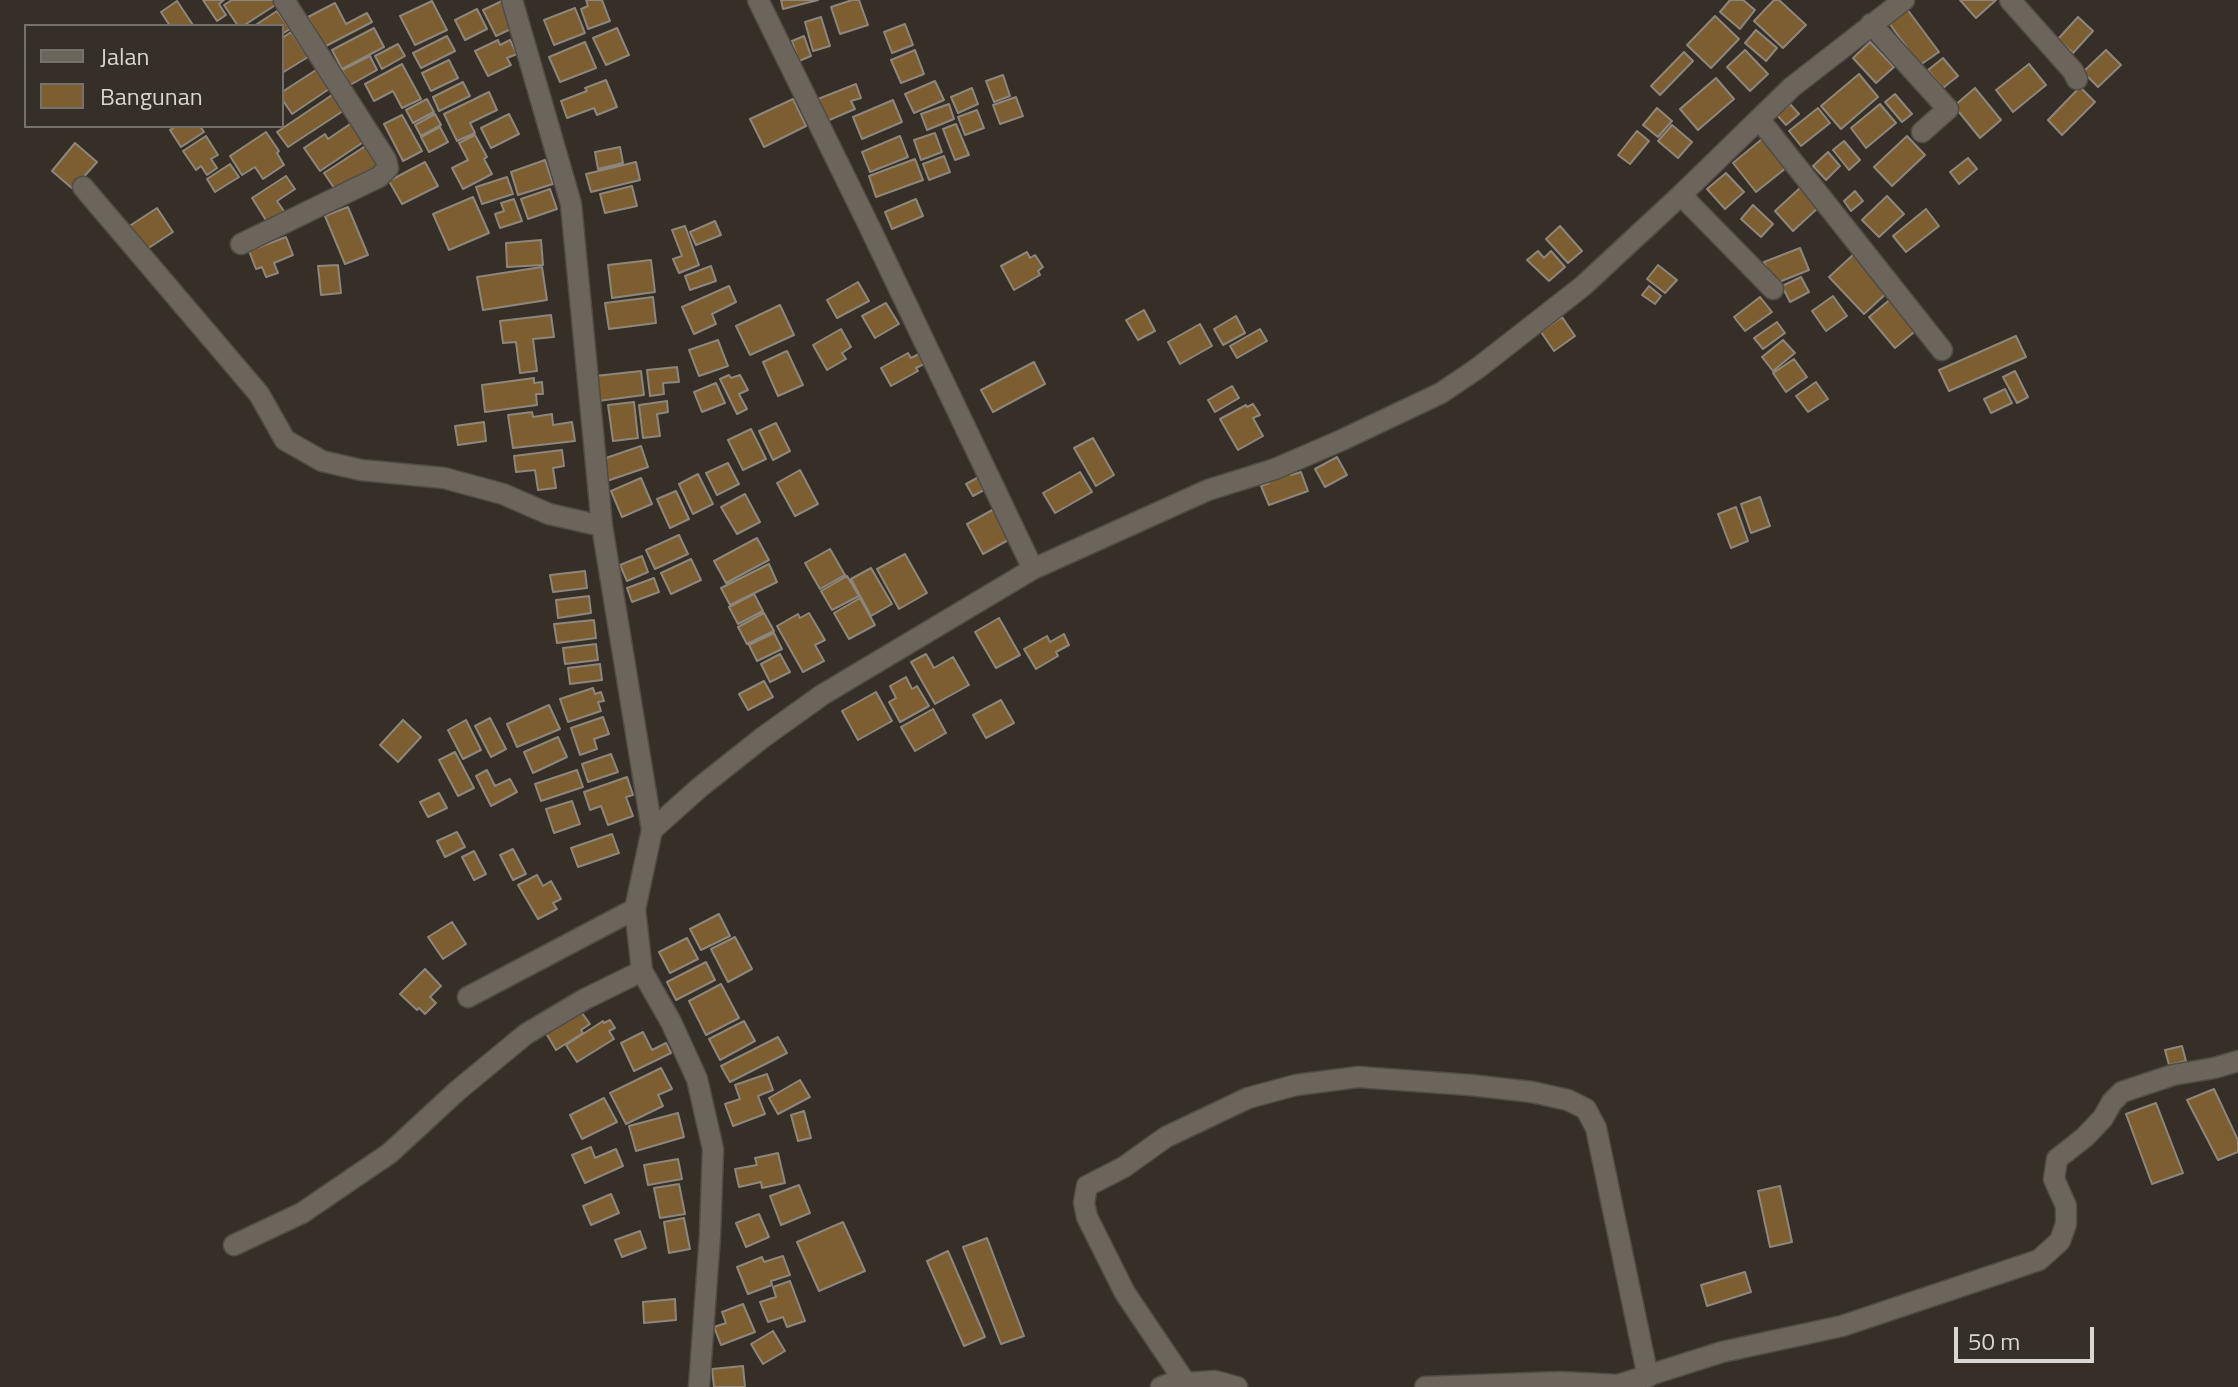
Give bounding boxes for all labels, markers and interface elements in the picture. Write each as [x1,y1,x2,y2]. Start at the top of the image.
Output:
legend [24,24,284,128]
text: Jalan [100,38,149,74]
text: Bangunan [100,78,203,114]
scale bar [1958,1311,2098,1361]
text: 50 m [1968,1323,2020,1359]

